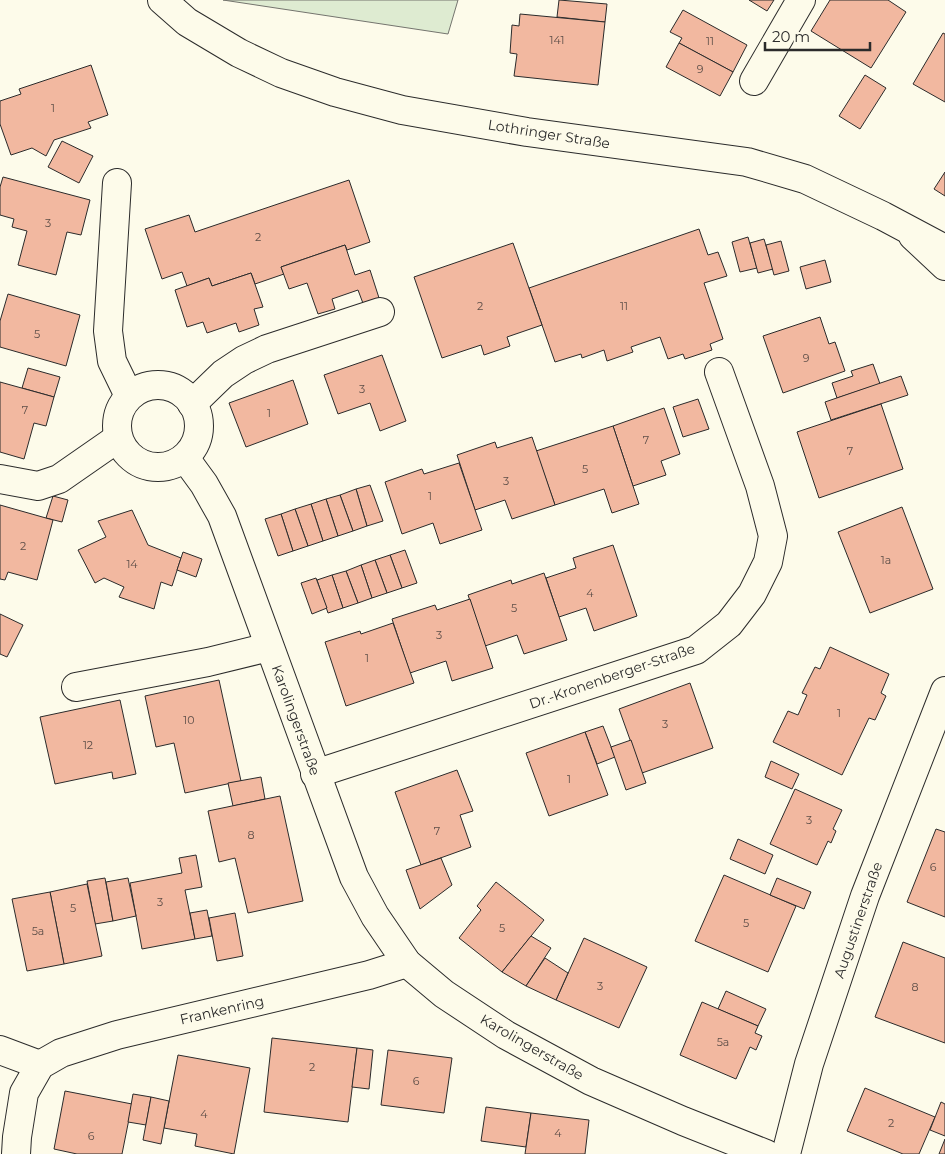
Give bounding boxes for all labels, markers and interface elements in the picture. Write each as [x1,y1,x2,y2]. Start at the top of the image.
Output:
scale bar [765,20,870,52]
text: 20 m [772,27,810,46]
house number: 141 [550,33,564,47]
house number: 11 [706,34,714,48]
house number: 9 [697,62,704,76]
house number: 1 [51,101,55,115]
street label: Lothringer Straße [487,115,611,153]
house number: 3 [45,216,51,230]
house number: 2 [255,230,261,244]
house number: 2 [477,299,483,313]
house number: 11 [620,299,628,313]
house number: 5 [34,327,40,341]
house number: 9 [803,351,810,365]
house number: 3 [359,382,365,396]
house number: 7 [22,403,28,417]
house number: 1 [267,406,271,420]
house number: 7 [643,433,649,447]
house number: 7 [847,444,853,458]
house number: 5 [582,462,588,476]
house number: 3 [503,474,509,488]
house number: 1 [428,489,432,503]
house number: 2 [20,539,26,553]
house number: 1a [881,553,891,567]
house number: 14 [126,557,138,571]
house number: 4 [586,586,594,600]
house number: 5 [511,601,517,615]
house number: 3 [436,628,442,642]
street label: Dr.-Kronenberger-Straße [527,639,697,713]
house number: 1 [365,651,369,665]
street label: Karolingerstraße [268,662,324,778]
house number: 1 [837,706,841,720]
house number: 10 [183,713,195,727]
house number: 3 [662,717,668,731]
house number: 12 [83,738,93,752]
house number: 1 [567,772,571,786]
house number: 3 [806,813,812,827]
house number: 7 [434,824,440,838]
house number: 8 [247,828,255,842]
street label: Augustinerstraße [830,860,886,980]
house number: 6 [930,860,937,874]
house number: 3 [157,895,163,909]
house number: 5 [70,901,76,915]
house number: 5 [743,916,749,930]
house number: 5 [499,921,505,935]
house number: 5a [32,924,44,938]
house number: 3 [597,979,603,993]
house number: 8 [911,980,919,994]
street label: Frankenring [178,992,266,1028]
street label: Karolingerstraße [477,1010,587,1084]
house number: 5a [717,1035,729,1049]
house number: 2 [309,1060,315,1074]
house number: 6 [413,1074,420,1088]
house number: 4 [200,1107,208,1121]
house number: 2 [888,1116,894,1130]
house number: 4 [554,1126,562,1140]
house number: 6 [88,1129,95,1143]

